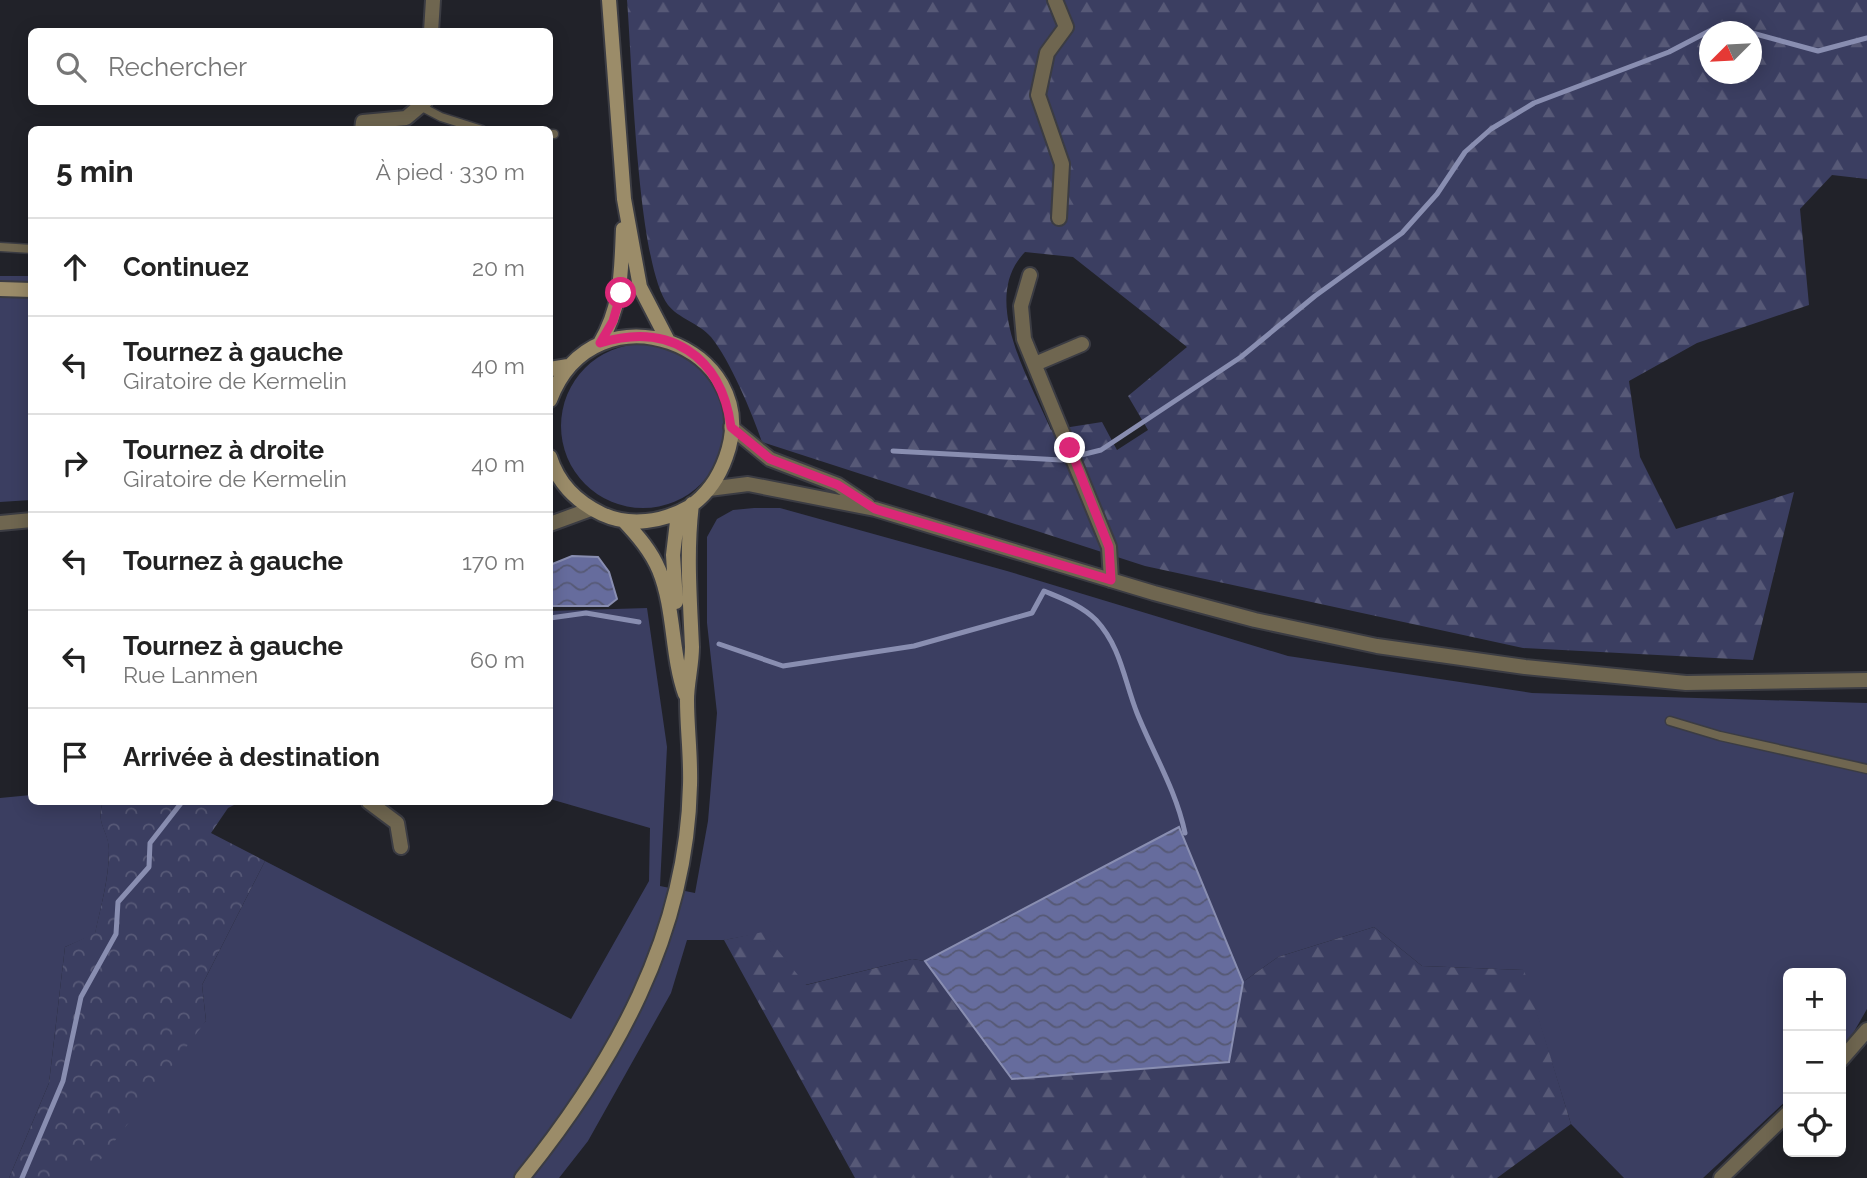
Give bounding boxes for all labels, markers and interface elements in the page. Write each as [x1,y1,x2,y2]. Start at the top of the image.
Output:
north arrow [1699,21,1762,84]
search box [28,28,553,105]
icon: search [52,48,90,86]
text: Rechercher [108,52,247,82]
text: 5 min [56,154,134,189]
text: À pied · 330 m [376,158,525,185]
icon: ahead [56,248,94,286]
text: Continuez [123,252,249,282]
text: 20 m [472,254,525,281]
route start [605,277,636,308]
text: Tournez à gauche [123,337,343,367]
icon: left [56,346,94,384]
text: 40 m [471,352,525,379]
text: Giratoire de Kermelin [123,367,347,394]
route end [1054,432,1085,463]
text: Tournez à droite [123,435,324,465]
icon: right [56,444,94,482]
text: 40 m [471,450,525,477]
text: Giratoire de Kermelin [123,465,347,492]
icon: left [56,542,94,580]
text: Tournez à gauche [123,546,343,576]
text: 170 m [462,548,525,575]
text: Tournez à gauche [123,631,343,661]
icon: left [56,640,94,678]
text: 60 m [470,646,525,673]
text: Rue Lanmen [123,661,258,688]
icon: arrive [56,738,94,776]
text: Arrivée à destination [123,742,380,772]
map controls [1783,968,1846,1157]
button: + [1783,968,1846,1031]
button: − [1783,1031,1846,1094]
button: locate [1783,1094,1846,1157]

